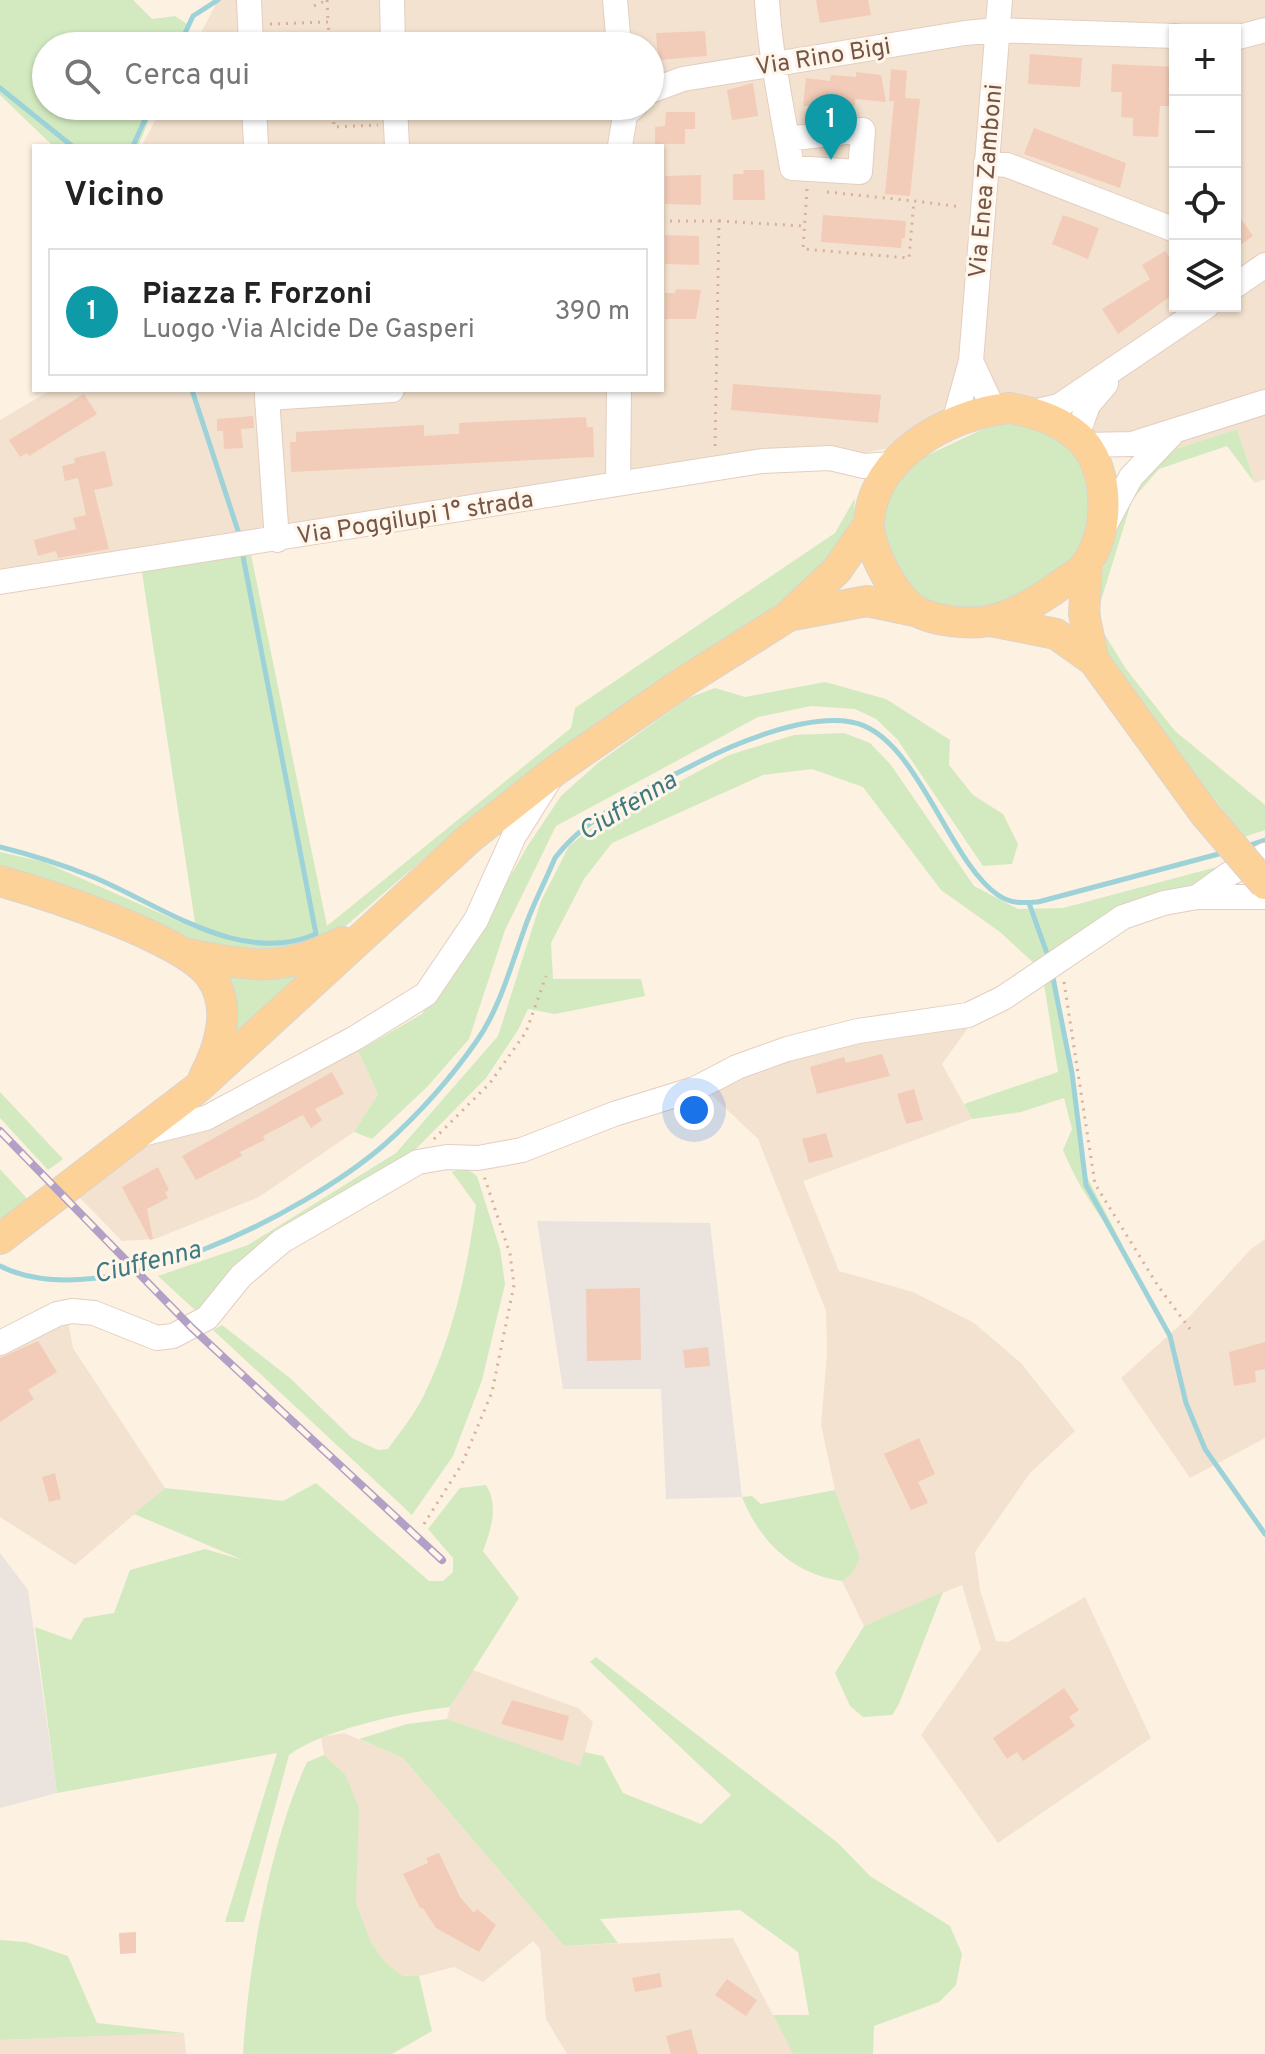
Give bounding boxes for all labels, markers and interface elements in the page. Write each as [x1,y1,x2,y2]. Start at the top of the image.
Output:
map controls [1169,24,1241,312]
button: + [1169,24,1241,96]
search box [32,32,664,120]
street label: Via Rino Bigi [754,32,893,83]
icon: search [60,54,104,98]
text: Cerca qui [124,58,250,95]
street label: Via Enea Zamboni [964,83,1010,280]
pin: 1 [805,94,857,160]
button: − [1169,96,1241,168]
button: locate [1169,168,1241,240]
text: Vicino [64,175,164,218]
button: layers [1169,240,1241,312]
text: Piazza F. Forzoni [142,277,372,314]
text: 1 [87,296,97,329]
text: 390 m [555,296,630,329]
text: Luogo · Via Alcide De Gasperi [142,314,475,347]
street label: Via Poggilupi 1° strada [295,485,536,552]
water label: Ciuffenna [573,765,684,849]
your location [674,1090,714,1130]
water label: Ciuffenna [91,1234,205,1293]

